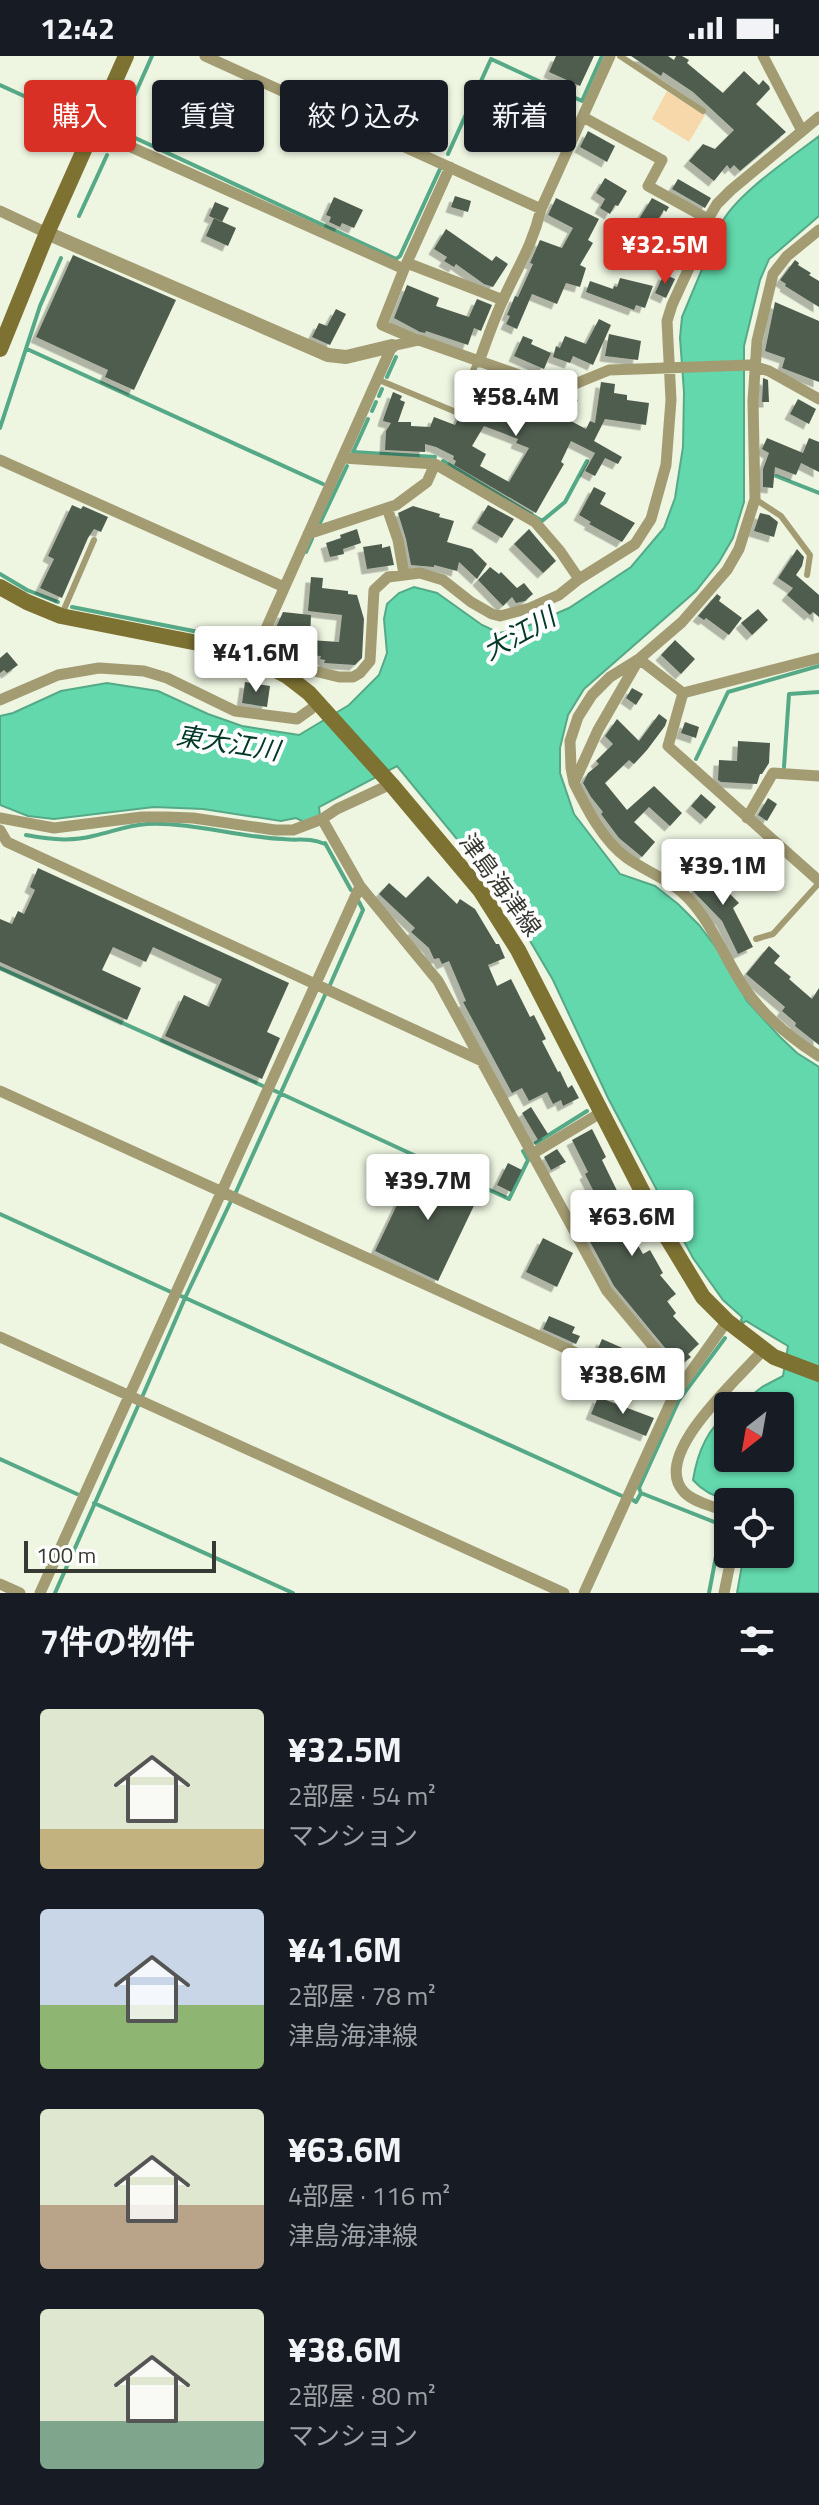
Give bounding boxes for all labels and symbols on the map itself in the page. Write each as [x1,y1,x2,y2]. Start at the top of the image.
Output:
pin: ¥32.5M [600,218,730,286]
pin: ¥58.4M [451,370,581,438]
water label: 大江川 [475,596,565,670]
pin: ¥41.6M [191,626,321,694]
water label: 東大江川 [174,715,285,770]
street label: 津島海津線 [451,825,551,944]
pin: ¥39.1M [658,839,788,907]
pin: ¥39.7M [363,1154,493,1222]
pin: ¥63.6M [567,1190,697,1258]
pin: ¥38.6M [558,1348,688,1416]
north arrow [714,1392,794,1472]
scale bar [24,1537,216,1573]

